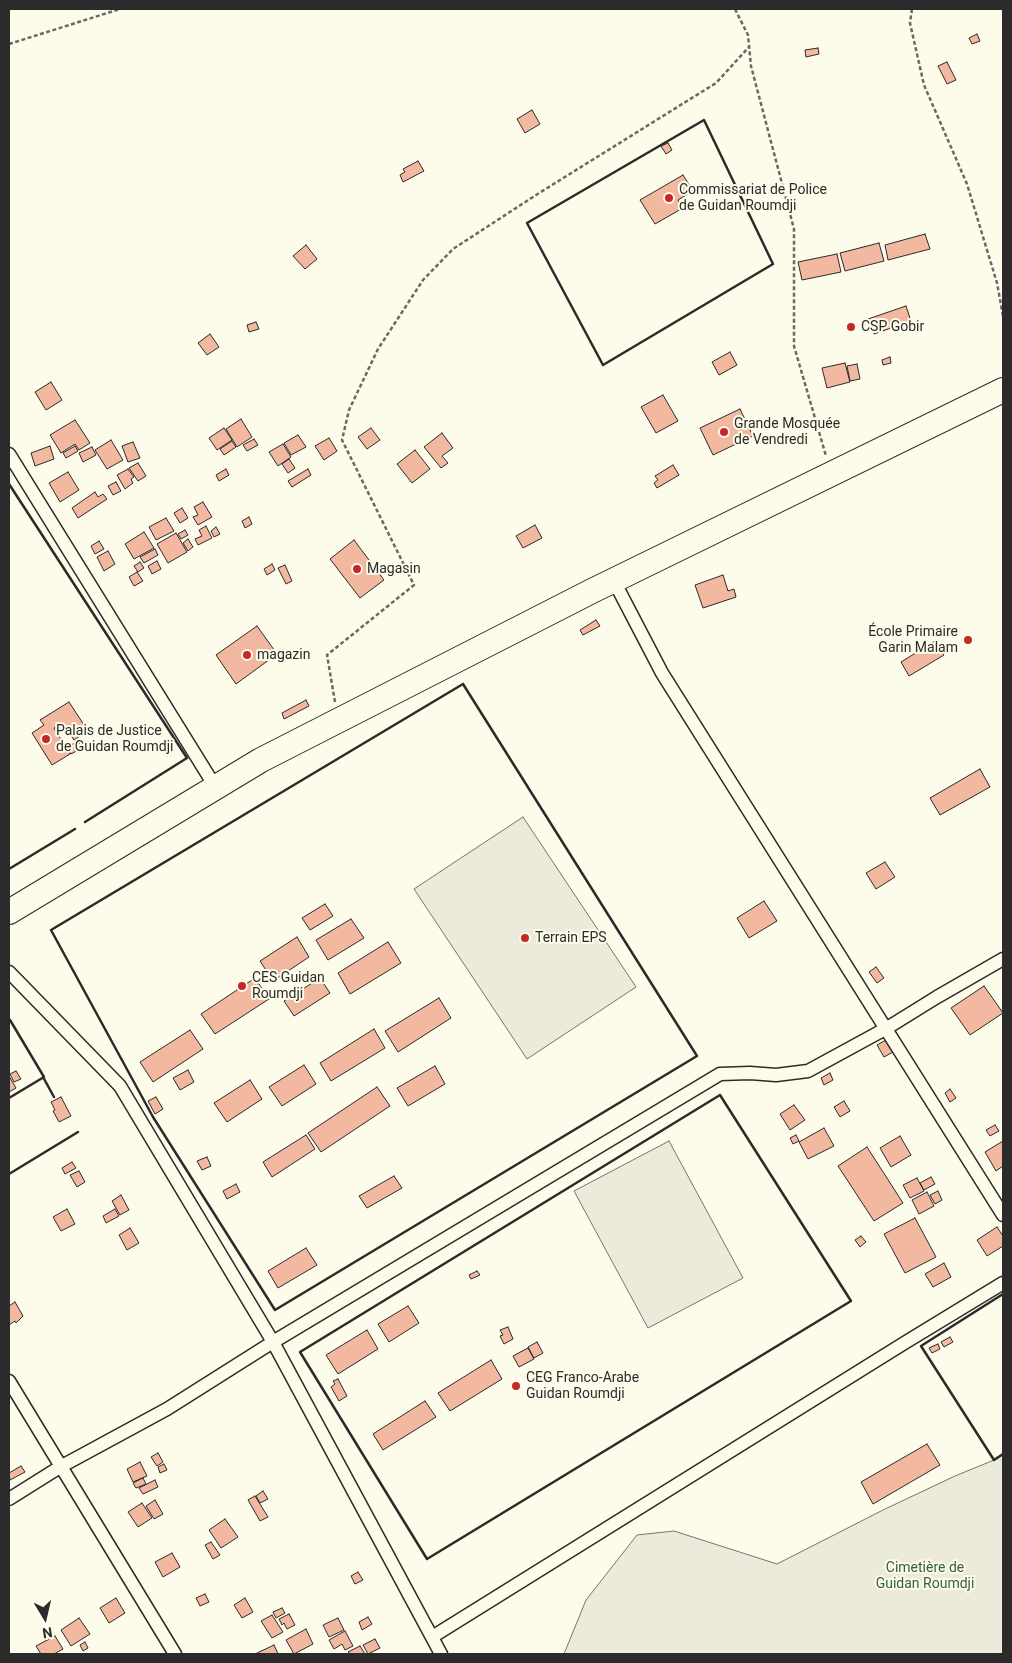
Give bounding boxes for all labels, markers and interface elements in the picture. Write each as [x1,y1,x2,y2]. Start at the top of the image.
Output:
place label: Commissariat de Police de Guidan Roumdji [679,182,827,214]
marker: Commissariat de Police de Guidan Roumdji [663,192,675,204]
place label: CSP Gobir [861,319,924,335]
marker: CSP Gobir [845,321,857,333]
place label: Grande Mosquée de Vendredi [734,416,840,448]
marker: Grande Mosquée de Vendredi [718,426,730,438]
place label: Magasin [367,561,421,577]
marker: Magasin [351,563,363,575]
place label: École Primaire Garin Malam [868,624,958,656]
marker: École Primaire Garin Malam [962,634,974,646]
place label: magazin [257,647,310,663]
marker: magazin [241,649,253,661]
place label: Palais de Justice de Guidan Roumdji [56,723,173,756]
marker: Palais de Justice de Guidan Roumdji [40,733,52,745]
place label: Terrain EPS [535,930,607,946]
marker: Terrain EPS [519,932,531,944]
place label: CES Guidan Roumdji [252,970,325,1002]
marker: CES Guidan Roumdji [236,980,248,992]
place label: CEG Franco-Arabe Guidan Roumdji [526,1370,639,1402]
marker: CEG Franco-Arabe Guidan Roumdji [510,1380,522,1392]
park label: Cimetière de Guidan Roumdji [876,1560,974,1592]
north arrow [20,1593,70,1643]
text: N [41,1624,53,1641]

